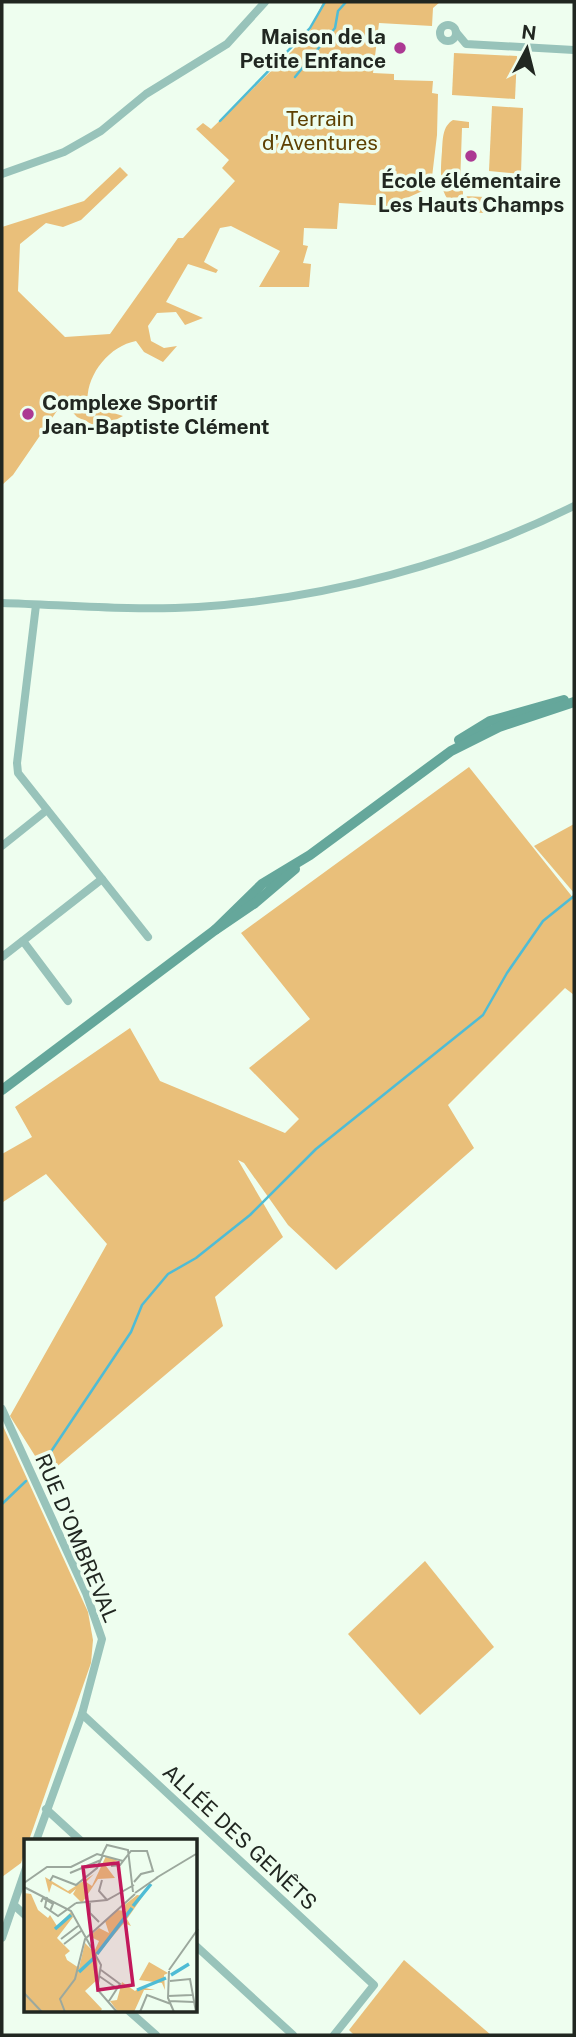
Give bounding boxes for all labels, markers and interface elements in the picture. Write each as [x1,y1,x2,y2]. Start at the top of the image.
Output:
north arrow [492,14,562,84]
text: N [520,20,538,44]
place label: Maison de la Petite Enfance [239,24,386,73]
marker: Maison de la Petite Enfance [392,40,408,56]
park label: Terrain d'Aventures [262,106,378,155]
marker: École élémentaire Les Hauts Champs [463,148,479,164]
place label: École élémentaire Les Hauts Champs [378,168,564,217]
place label: Complexe Sportif Jean-Baptiste Clément [42,390,269,439]
marker: Complexe Sportif Jean-Baptiste Clément [20,406,36,422]
street label: RUE D'OMBREVAL [30,1450,124,1626]
street label: ALLÉE DES GENÊTS [158,1759,322,1915]
inset map [24,1839,198,2012]

